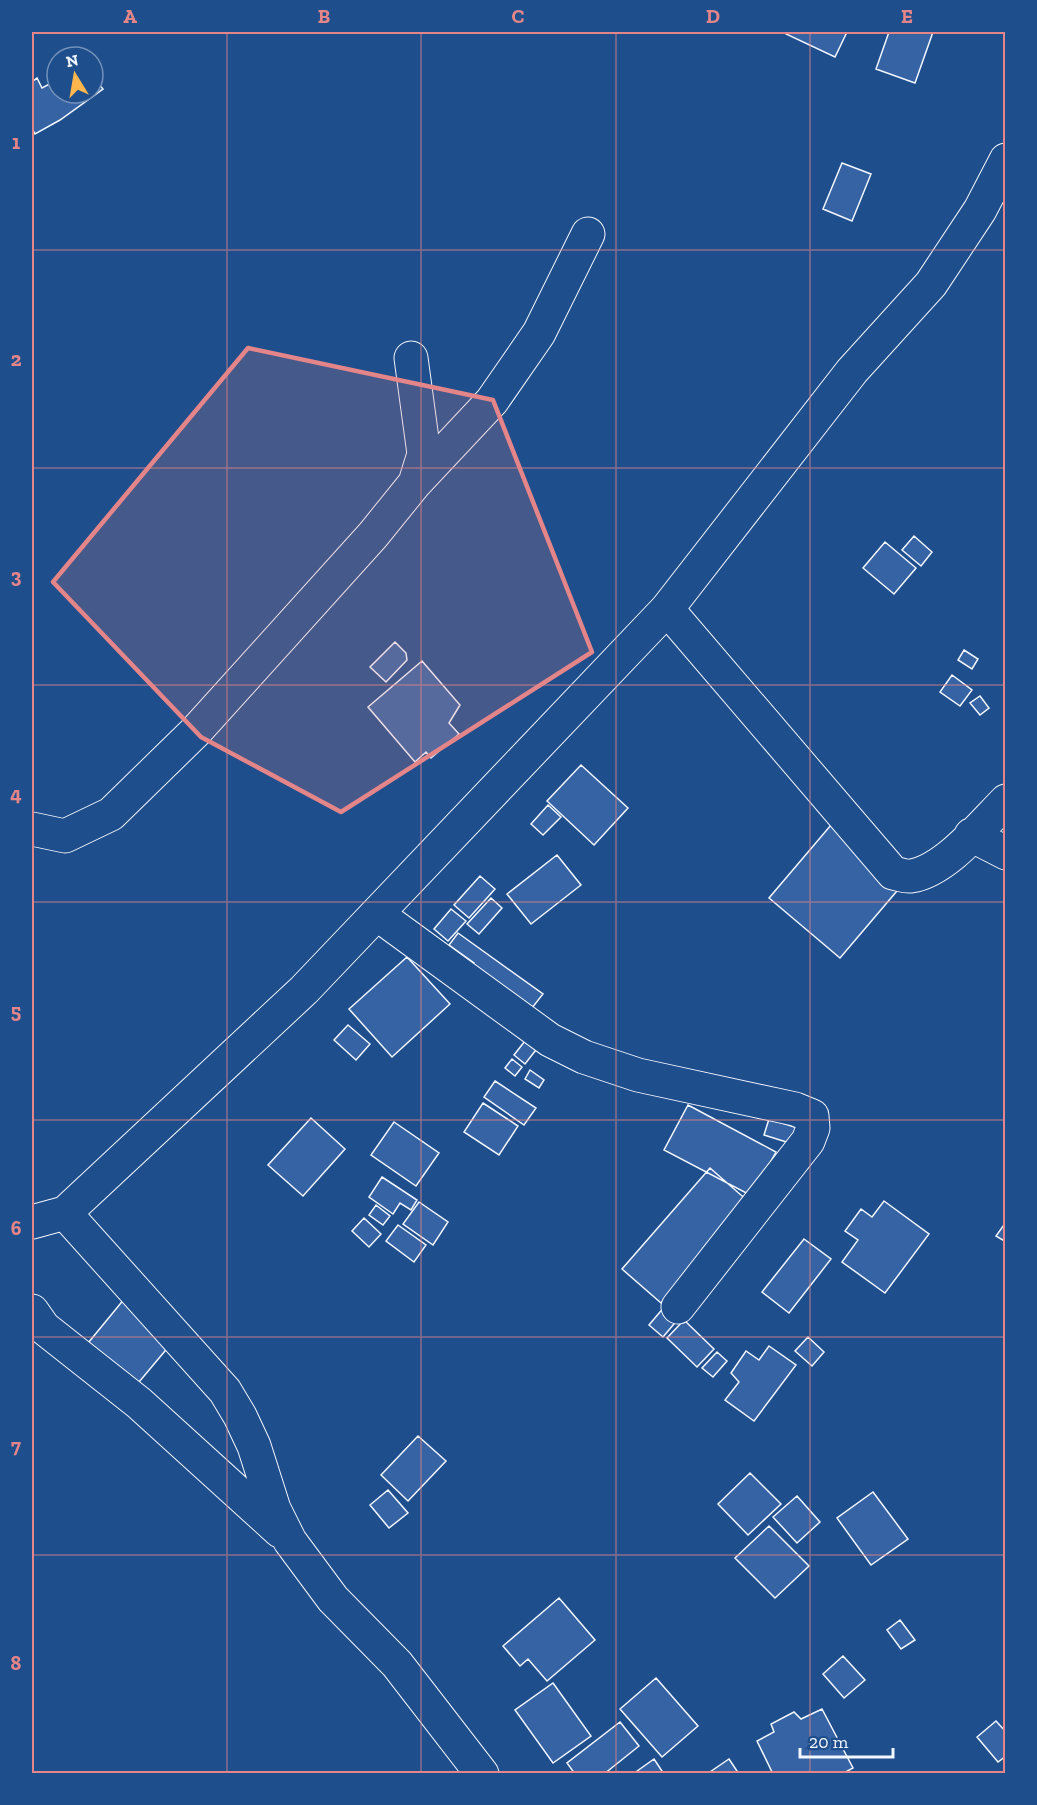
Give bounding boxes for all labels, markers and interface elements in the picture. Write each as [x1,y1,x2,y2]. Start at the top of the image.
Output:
text: A [123,4,137,28]
text: B [318,4,330,28]
text: C [512,4,525,28]
text: D [706,4,720,28]
text: E [901,4,913,28]
north arrow [45,45,105,105]
text: N [64,50,80,71]
text: 1 [12,130,20,154]
text: 2 [11,347,22,371]
text: 3 [11,564,22,588]
text: 4 [10,782,22,806]
text: 5 [11,999,21,1023]
text: 6 [11,1216,22,1240]
text: 7 [11,1434,21,1458]
text: 8 [11,1651,22,1675]
scale bar [800,1721,893,1759]
text: 20 m [809,1731,849,1753]

